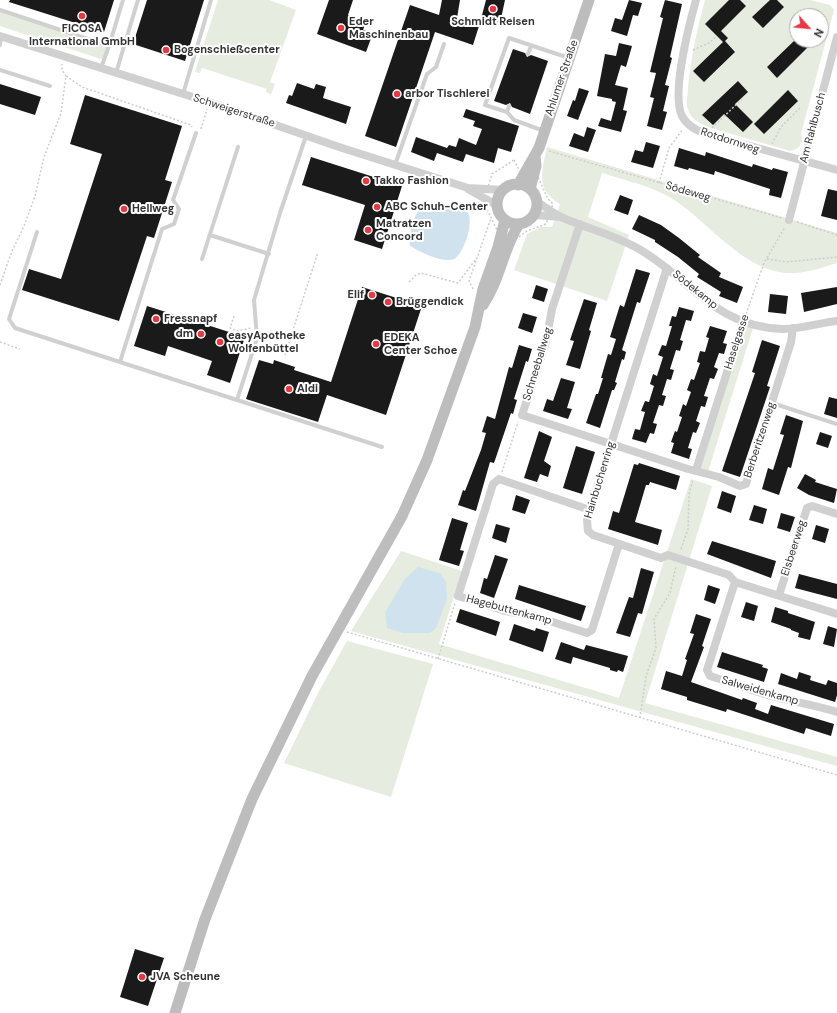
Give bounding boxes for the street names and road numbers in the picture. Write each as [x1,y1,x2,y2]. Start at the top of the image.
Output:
street label: Ahlumer Straße [543,38,581,118]
street label: Am Rahlbusch [797,91,829,165]
street label: Schweigerstraße [191,92,277,130]
street label: Rotdornweg [699,125,761,157]
street label: Södeweg [664,179,712,205]
street label: Södekamp [670,268,720,312]
street label: Haselgasse [722,313,752,371]
street label: Schneeballweg [521,326,555,402]
street label: Berberitzenweg [741,400,779,480]
street label: Hainbuchenring [582,440,618,520]
street label: Elsbeerweg [779,518,809,578]
street label: Hagebuttenkamp [465,592,553,628]
street label: Salweidenkamp [720,674,800,708]

